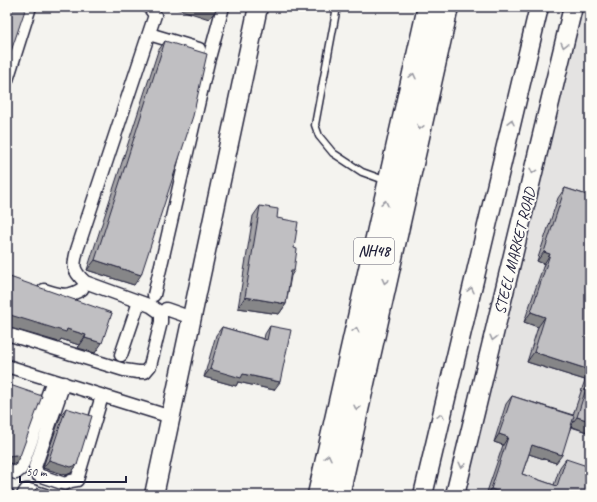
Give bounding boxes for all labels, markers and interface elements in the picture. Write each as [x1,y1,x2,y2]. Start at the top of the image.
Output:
one-way arrow [560,42,568,48]
one-way arrow [409,73,417,80]
one-way arrow [507,119,515,126]
one-way arrow [416,124,424,130]
one-way arrow [530,168,538,174]
street label: STEEL MARKET ROAD [490,184,541,317]
one-way arrow [380,200,389,207]
road number: NH48 [354,238,394,264]
one-way arrow [382,278,390,284]
one-way arrow [467,287,475,293]
one-way arrow [352,327,360,333]
one-way arrow [489,335,498,342]
one-way arrow [353,405,361,411]
one-way arrow [437,413,445,419]
one-way arrow [323,454,331,460]
scale bar [20,458,126,484]
one-way arrow [459,462,467,468]
text: 50 m [26,464,48,480]

